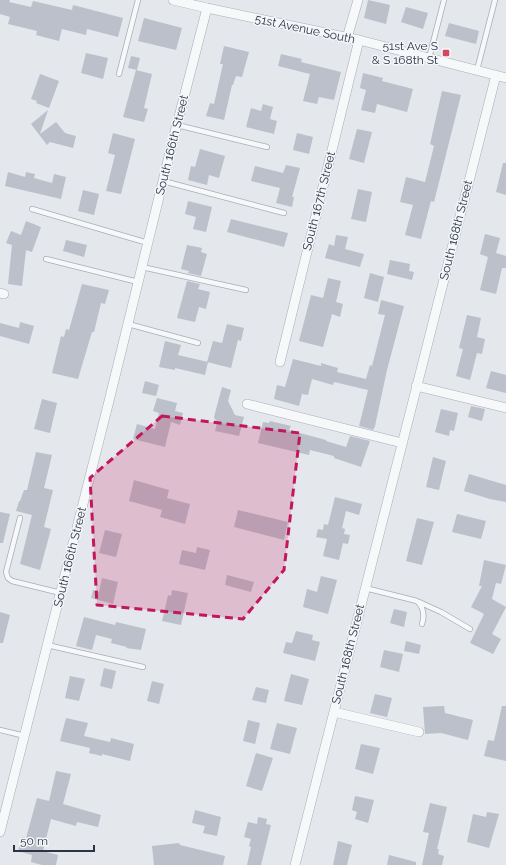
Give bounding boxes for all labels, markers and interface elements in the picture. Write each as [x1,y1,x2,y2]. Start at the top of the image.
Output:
street label: 51st Avenue South [254,12,356,46]
place label: 51st Ave S & S 168th St [372,39,438,67]
marker: 51st Ave S & S 168th St [441,48,451,58]
street label: South 166th Street [153,94,191,196]
street label: South 167th Street [300,150,338,252]
street label: South 168th Street [437,179,475,281]
street label: South 166th Street [51,506,89,608]
street label: South 168th Street [329,603,367,705]
scale bar [14,827,94,853]
text: 50 m [20,834,48,848]

